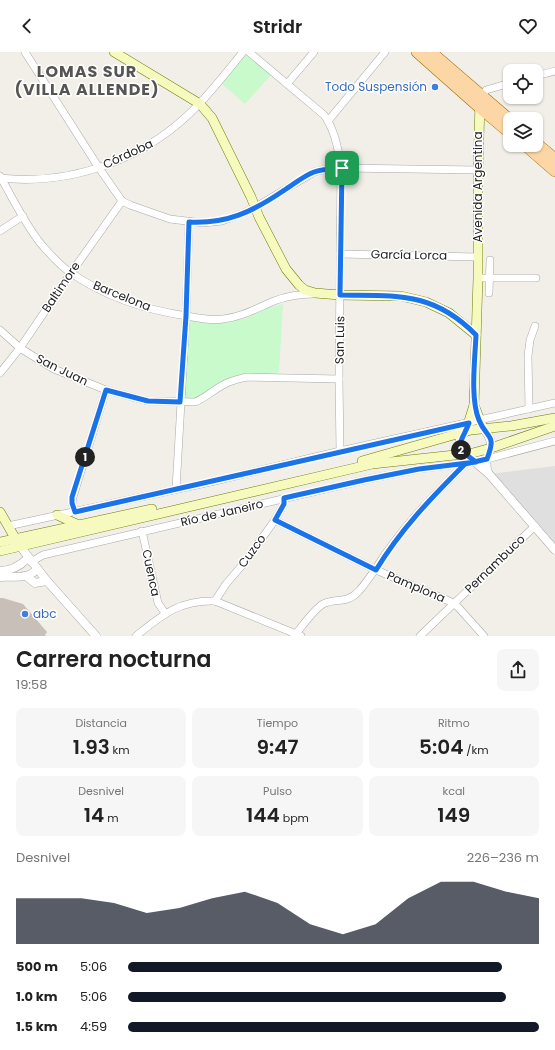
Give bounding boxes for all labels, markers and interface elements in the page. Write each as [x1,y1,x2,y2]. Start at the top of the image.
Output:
text: Stridr [253,14,302,39]
icon: back [16,15,38,37]
icon: heart [517,15,539,37]
district label: LOMAS SUR (VILLA ALLENDE) [14,60,160,101]
map controls [503,64,543,152]
button: locate [503,64,543,104]
place label: Todo Suspensión [325,78,427,95]
marker: Todo Suspensión [430,82,440,92]
button: layers [503,112,543,152]
street label: Avenida Argentina [469,131,486,243]
street label: Córdoba [100,135,156,173]
pin [325,151,359,185]
icon: arrive [331,157,353,179]
street label: García Lorca [371,245,447,264]
street label: Baltimore [37,258,84,315]
street label: Barcelona [91,276,154,315]
street label: San Luis [331,316,348,364]
street label: San Juan [33,350,91,389]
pin: 2 [451,440,471,460]
text: 2 [458,442,464,458]
pin: 1 [75,447,95,467]
text: 1 [83,449,87,465]
street label: Río de Janeiro [179,495,265,530]
street label: Cuzco [234,530,270,571]
street label: Pernambuco [461,530,529,597]
street label: Cuenca [138,548,165,598]
street label: Pamplona [384,567,448,606]
place label: abc [33,605,57,622]
marker: abc [20,609,30,619]
text: Carrera nocturna [16,644,211,675]
button: share [497,649,539,691]
text: 19:58 [16,675,48,694]
text: Distancia [75,715,127,731]
text: Tiempo [257,715,298,731]
text: Ritmo [438,715,470,731]
text: 1.93 [73,733,110,761]
text: 9:47 [257,733,298,761]
text: 5:04 [419,733,463,761]
text: km [110,742,130,758]
text: /km [463,742,489,758]
text: Desnivel [78,783,124,799]
text: Pulso [263,783,292,799]
text: kcal [443,783,465,799]
text: 14 [84,801,104,829]
text: 144 [246,801,280,829]
text: 149 [437,801,470,829]
text: m [104,810,119,826]
text: bpm [280,810,309,826]
text: Desnivel [16,848,70,867]
text: 226–236 m [467,848,539,867]
text: 500 m [16,957,58,976]
text: 5:06 [80,957,107,976]
text: 1.0 km [16,987,58,1006]
text: 5:06 [80,987,107,1006]
text: 1.5 km [16,1017,58,1036]
text: 4:59 [80,1017,107,1036]

